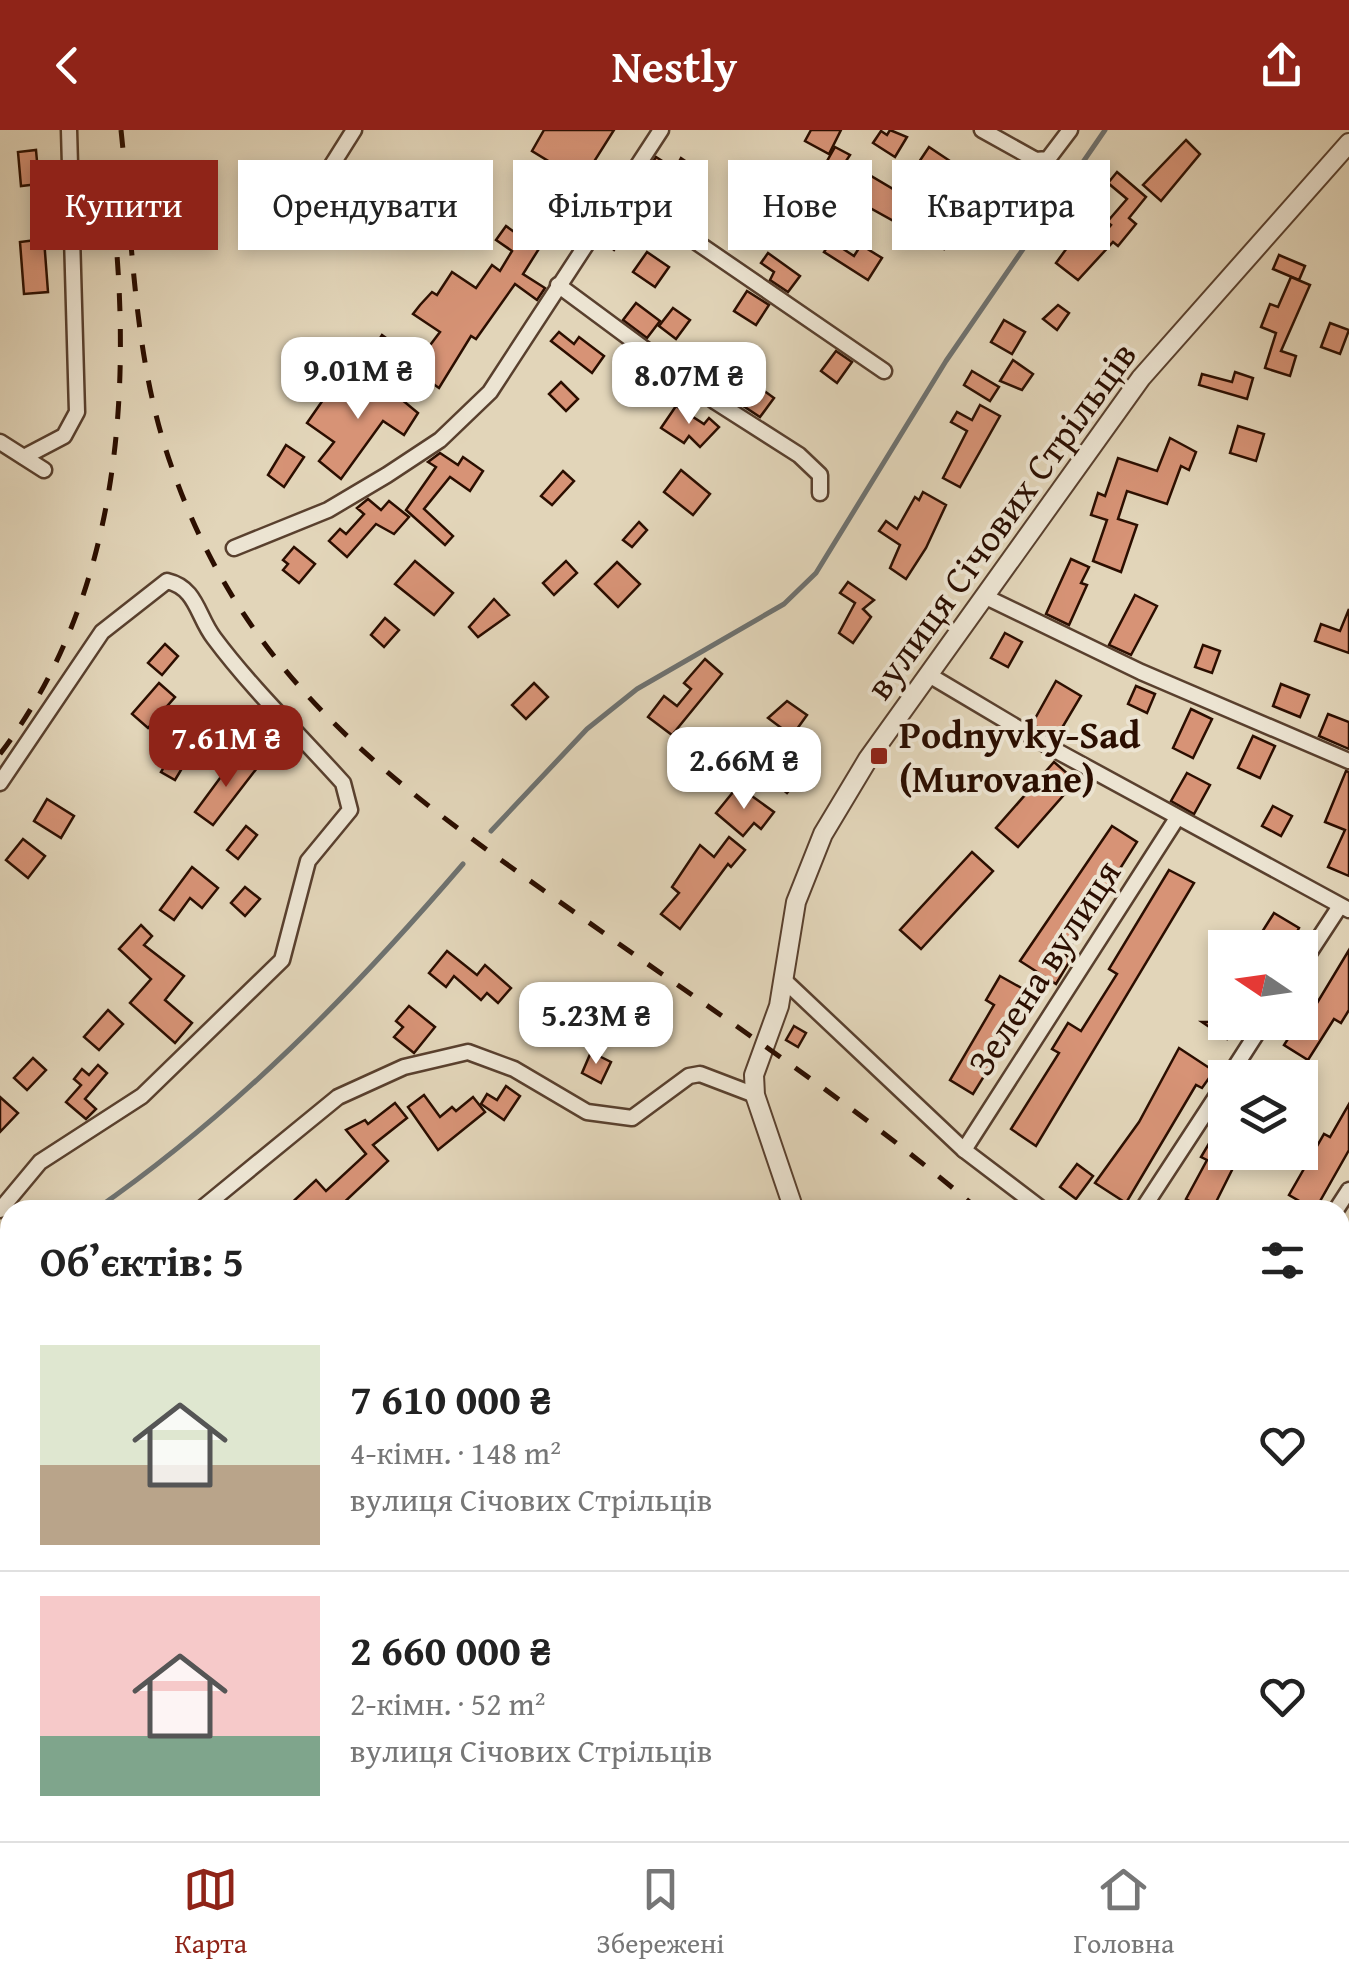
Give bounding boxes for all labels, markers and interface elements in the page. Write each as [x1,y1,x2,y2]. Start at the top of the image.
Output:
text: Nestly [612,33,737,98]
icon: back [40,38,95,93]
icon: share [1254,38,1309,93]
chip: Купити [30,160,218,250]
chip: Орендувати [238,160,493,250]
chip: Фільтри [513,160,708,250]
chip: Нове [728,160,872,250]
chip: Квартира [892,160,1110,250]
street label: вулиця Січових Стрільців [851,329,1149,711]
pin: 9.01M ₴ [266,337,450,422]
pin: 8.07M ₴ [597,342,781,427]
text: 9.01M ₴ [303,346,413,393]
text: 8.07M ₴ [634,351,744,398]
pin: 7.61M ₴ [134,705,318,790]
place label: Podnyvky-Sad (Murovane) [899,706,1141,806]
text: 7.61M ₴ [171,714,281,761]
pin: 2.66M ₴ [652,727,836,812]
text: 2.66M ₴ [689,736,799,783]
marker: Podnyvky-Sad (Murovane) [868,745,890,767]
street label: Зелена вулиця [952,848,1134,1086]
north arrow [1208,930,1318,1040]
map controls [1208,930,1318,1170]
pin: 5.23M ₴ [504,982,688,1067]
text: 5.23M ₴ [541,991,651,1038]
button: layers [1208,1060,1318,1170]
text: Об’єктів: 5 [40,1230,244,1291]
icon: filters [1255,1233,1310,1288]
text: 7 610 000 ₴ [350,1368,552,1429]
icon: home [120,1385,240,1505]
icon: heart [1255,1418,1310,1473]
text: 4-кімн. · 148 m² [350,1429,561,1476]
text: вулиця Січових Стрільців [350,1476,712,1523]
text: 2 660 000 ₴ [350,1619,552,1680]
icon: home [120,1636,240,1756]
icon: heart [1255,1669,1310,1724]
text: 2-кімн. · 52 m² [350,1680,546,1727]
text: вулиця Січових Стрільців [350,1727,712,1774]
tab: Карта [175,1862,247,1963]
tab: Збережені [596,1862,724,1963]
tab: Головна [1074,1862,1174,1963]

